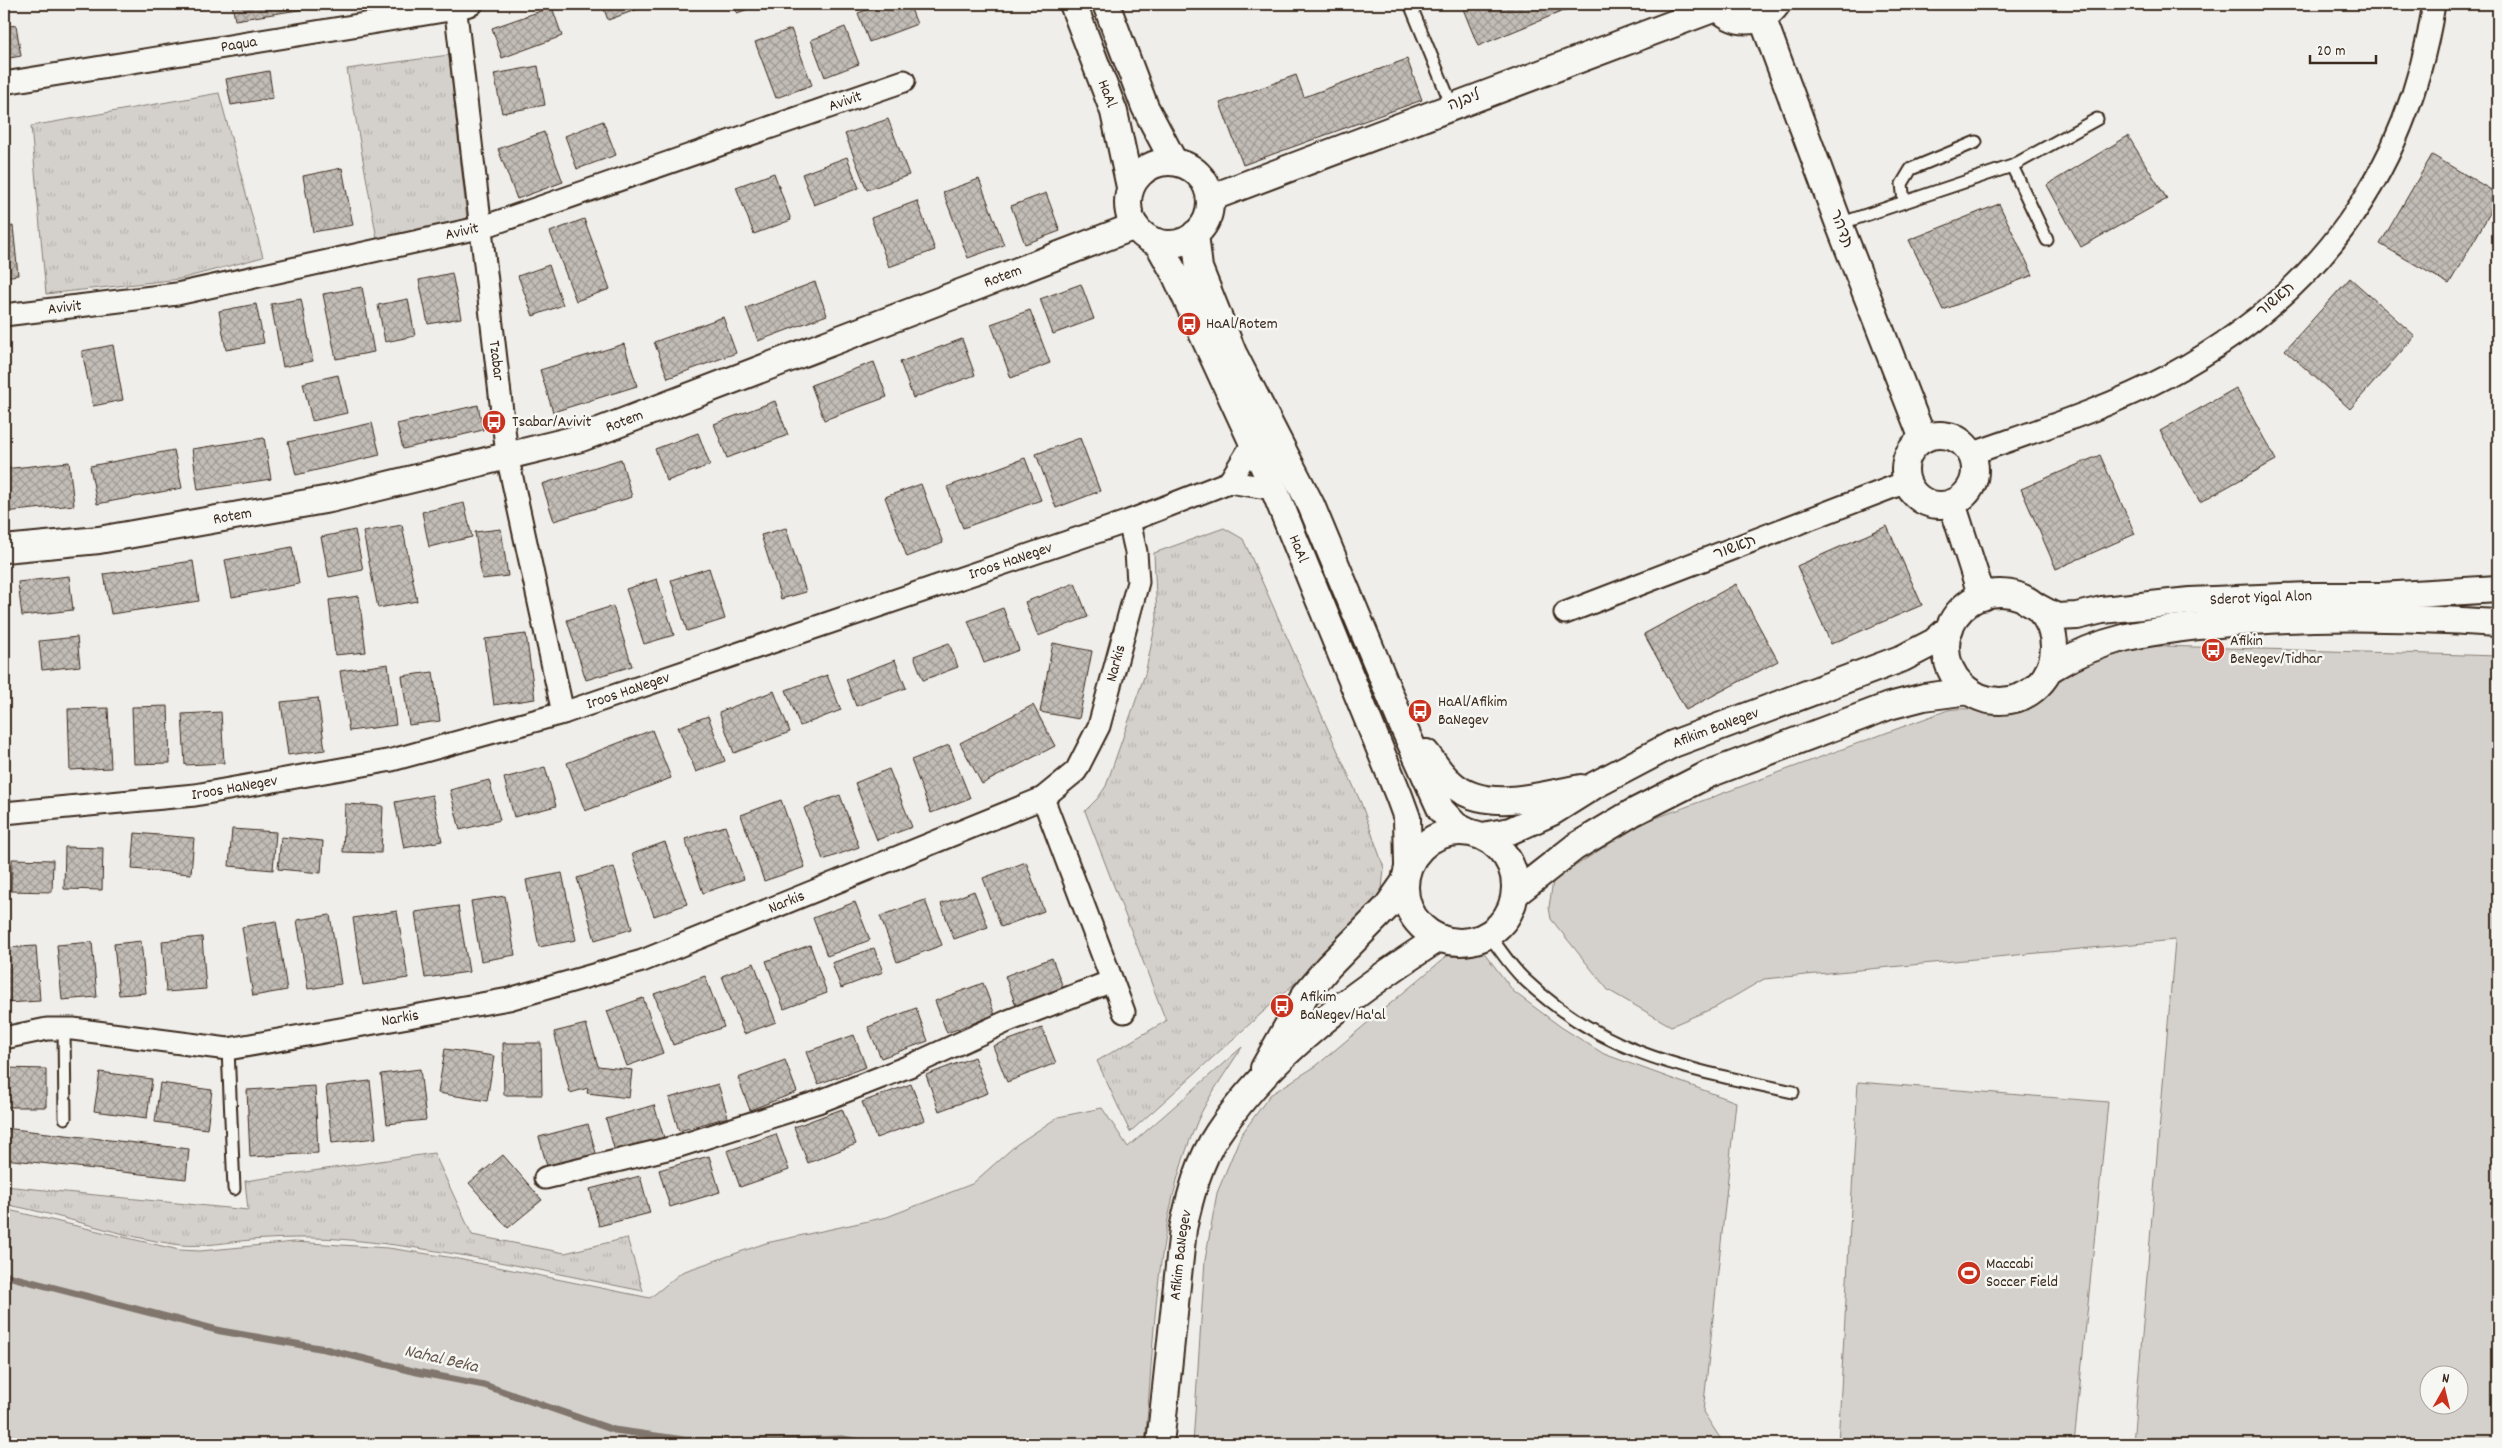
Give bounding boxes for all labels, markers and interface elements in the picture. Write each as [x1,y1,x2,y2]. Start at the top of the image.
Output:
street label: Paqua [219,30,259,59]
scale bar [2310,32,2376,64]
text: 20 m [2317,41,2345,63]
street label: HaAl [1091,76,1123,111]
street label: ליבנה [1445,84,1485,117]
street label: Avivit [826,85,865,118]
street label: תדהר [1823,206,1859,252]
street label: Avivit [443,217,481,246]
street label: Rotem [981,259,1025,294]
street label: תאשור [2252,277,2300,323]
street label: Avivit [46,294,83,321]
bus stop icon: HaAl/Rotem [1176,311,1202,337]
place label: HaAl/Rotem [1206,313,1278,336]
street label: Tzabar [482,339,510,382]
street label: Rotem [602,404,647,439]
bus stop icon: Tsabar/Avivit [481,409,507,435]
place label: Tsabar/Avivit [512,411,592,434]
street label: Rotem [211,502,254,531]
street label: תאשור [1710,529,1760,567]
street label: HaAl [1282,531,1314,566]
street label: Iroos HaNegev [966,536,1056,586]
street label: Sderot Yigal Alon [2209,584,2313,612]
place label: Afikin BeNegev/Tidhar [2230,630,2323,671]
bus stop icon: Afikin BeNegev/Tidhar [2200,637,2226,663]
street label: Narkis [1100,642,1132,684]
street label: Iroos HaNegev [583,666,673,716]
place label: HaAl/Afikim BaNegev [1438,691,1507,732]
bus stop icon: HaAl/Afikim BaNegev [1407,698,1433,724]
street label: Afikim BaNegev [1669,701,1763,755]
street label: Iroos HaNegev [191,769,280,807]
street label: Narkis [765,884,809,920]
place label: Afikim BaNegev/Ha'al [1300,986,1386,1027]
bus stop icon: Afikim BaNegev/Ha'al [1269,993,1295,1019]
street label: Narkis [380,1004,421,1033]
street label: Afikim BaNegev [1164,1207,1198,1302]
place label: Maccabi Soccer Field [1986,1253,2058,1294]
sports icon: Maccabi Soccer Field [1956,1260,1982,1286]
water label: Nahal Beka [402,1339,482,1381]
north arrow [2420,1366,2470,1416]
text: N [2441,1369,2450,1390]

